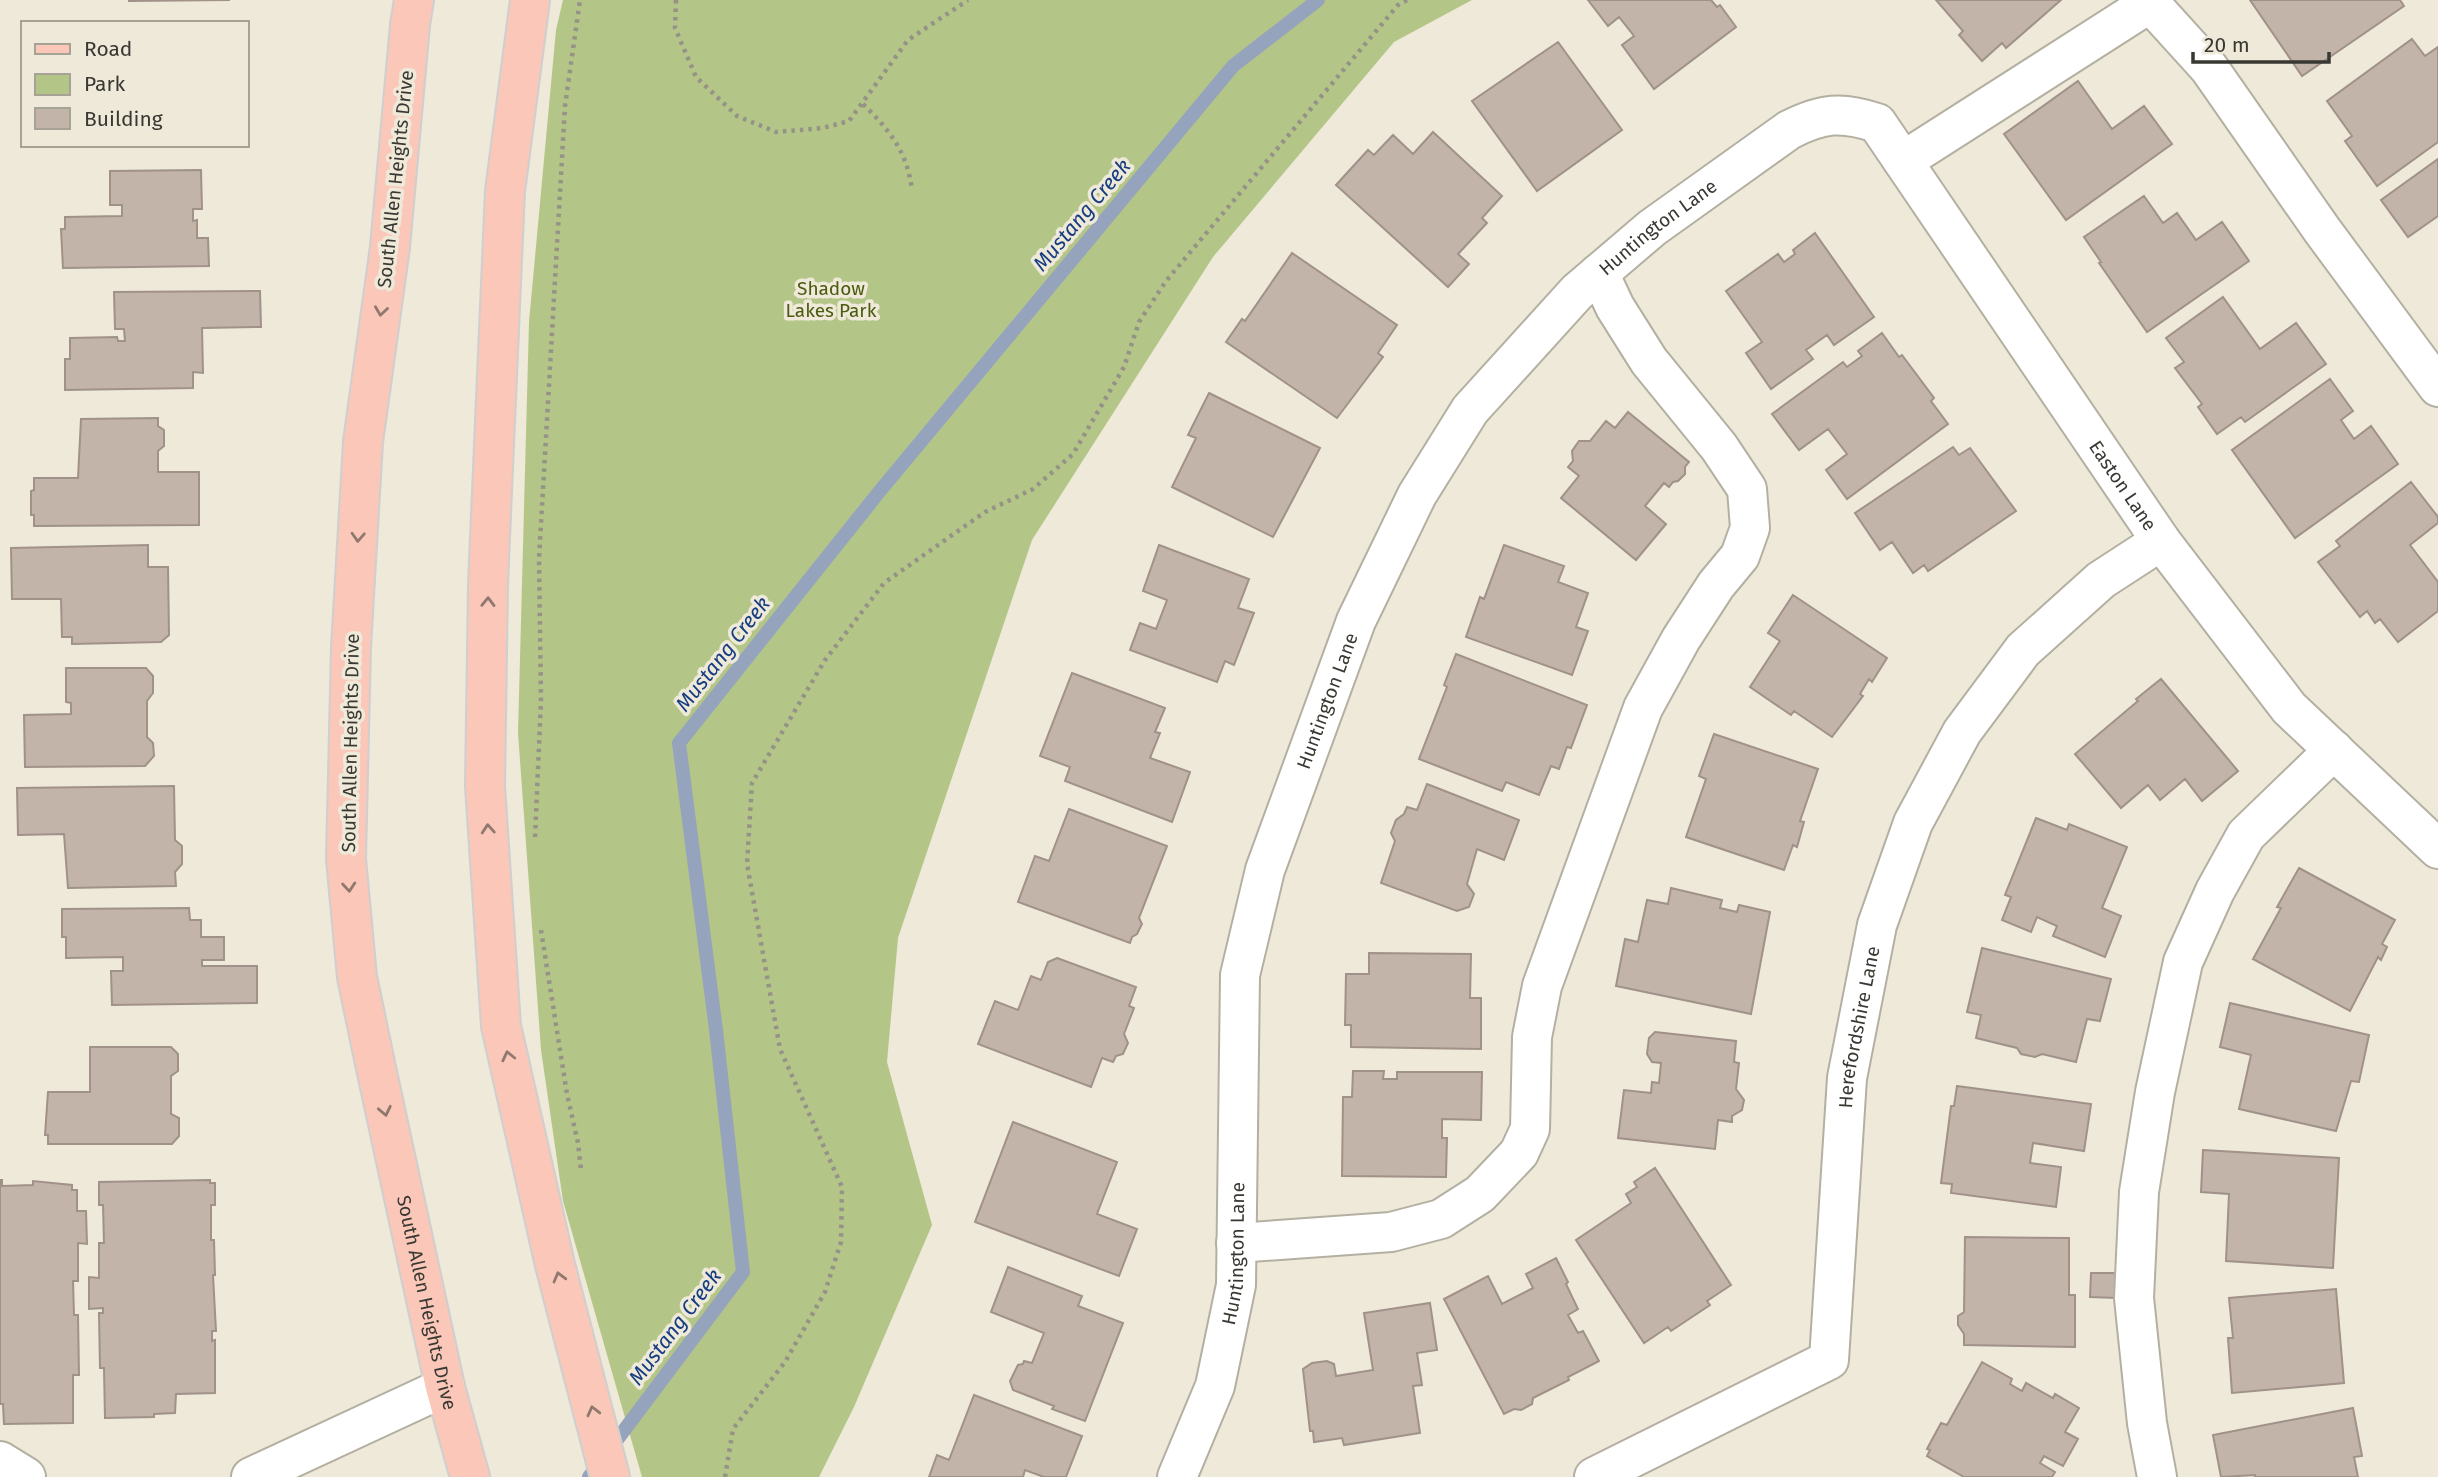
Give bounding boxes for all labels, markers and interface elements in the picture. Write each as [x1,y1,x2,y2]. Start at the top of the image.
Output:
legend [21,21,248,147]
scale bar [2193,21,2330,65]
text: 20 m [2204,32,2250,58]
text: Road [84,36,132,62]
street label: South Allen Heights Drive [373,69,418,289]
text: Park [84,71,126,97]
text: Building [84,106,163,132]
water label: Mustang Creek [1028,154,1136,276]
street label: Huntington Lane [1594,174,1721,280]
park label: Shadow Lakes Park [786,277,877,322]
one-way arrow [374,305,389,317]
street label: Easton Lane [2084,436,2162,535]
one-way arrow [350,532,365,543]
water label: Mustang Creek [670,591,776,717]
one-way arrow [480,596,496,607]
street label: Huntington Lane [1292,630,1363,772]
street label: South Allen Heights Drive [337,633,364,853]
one-way arrow [481,824,496,835]
one-way arrow [341,882,356,893]
street label: Herefordshire Lane [1834,944,1885,1109]
one-way arrow [502,1050,516,1062]
one-way arrow [377,1105,391,1117]
street label: Huntington Lane [1217,1182,1249,1327]
street label: South Allen Heights Drive [392,1193,462,1413]
water label: Mustang Creek [623,1264,727,1390]
one-way arrow [553,1272,567,1284]
one-way arrow [587,1405,601,1417]

